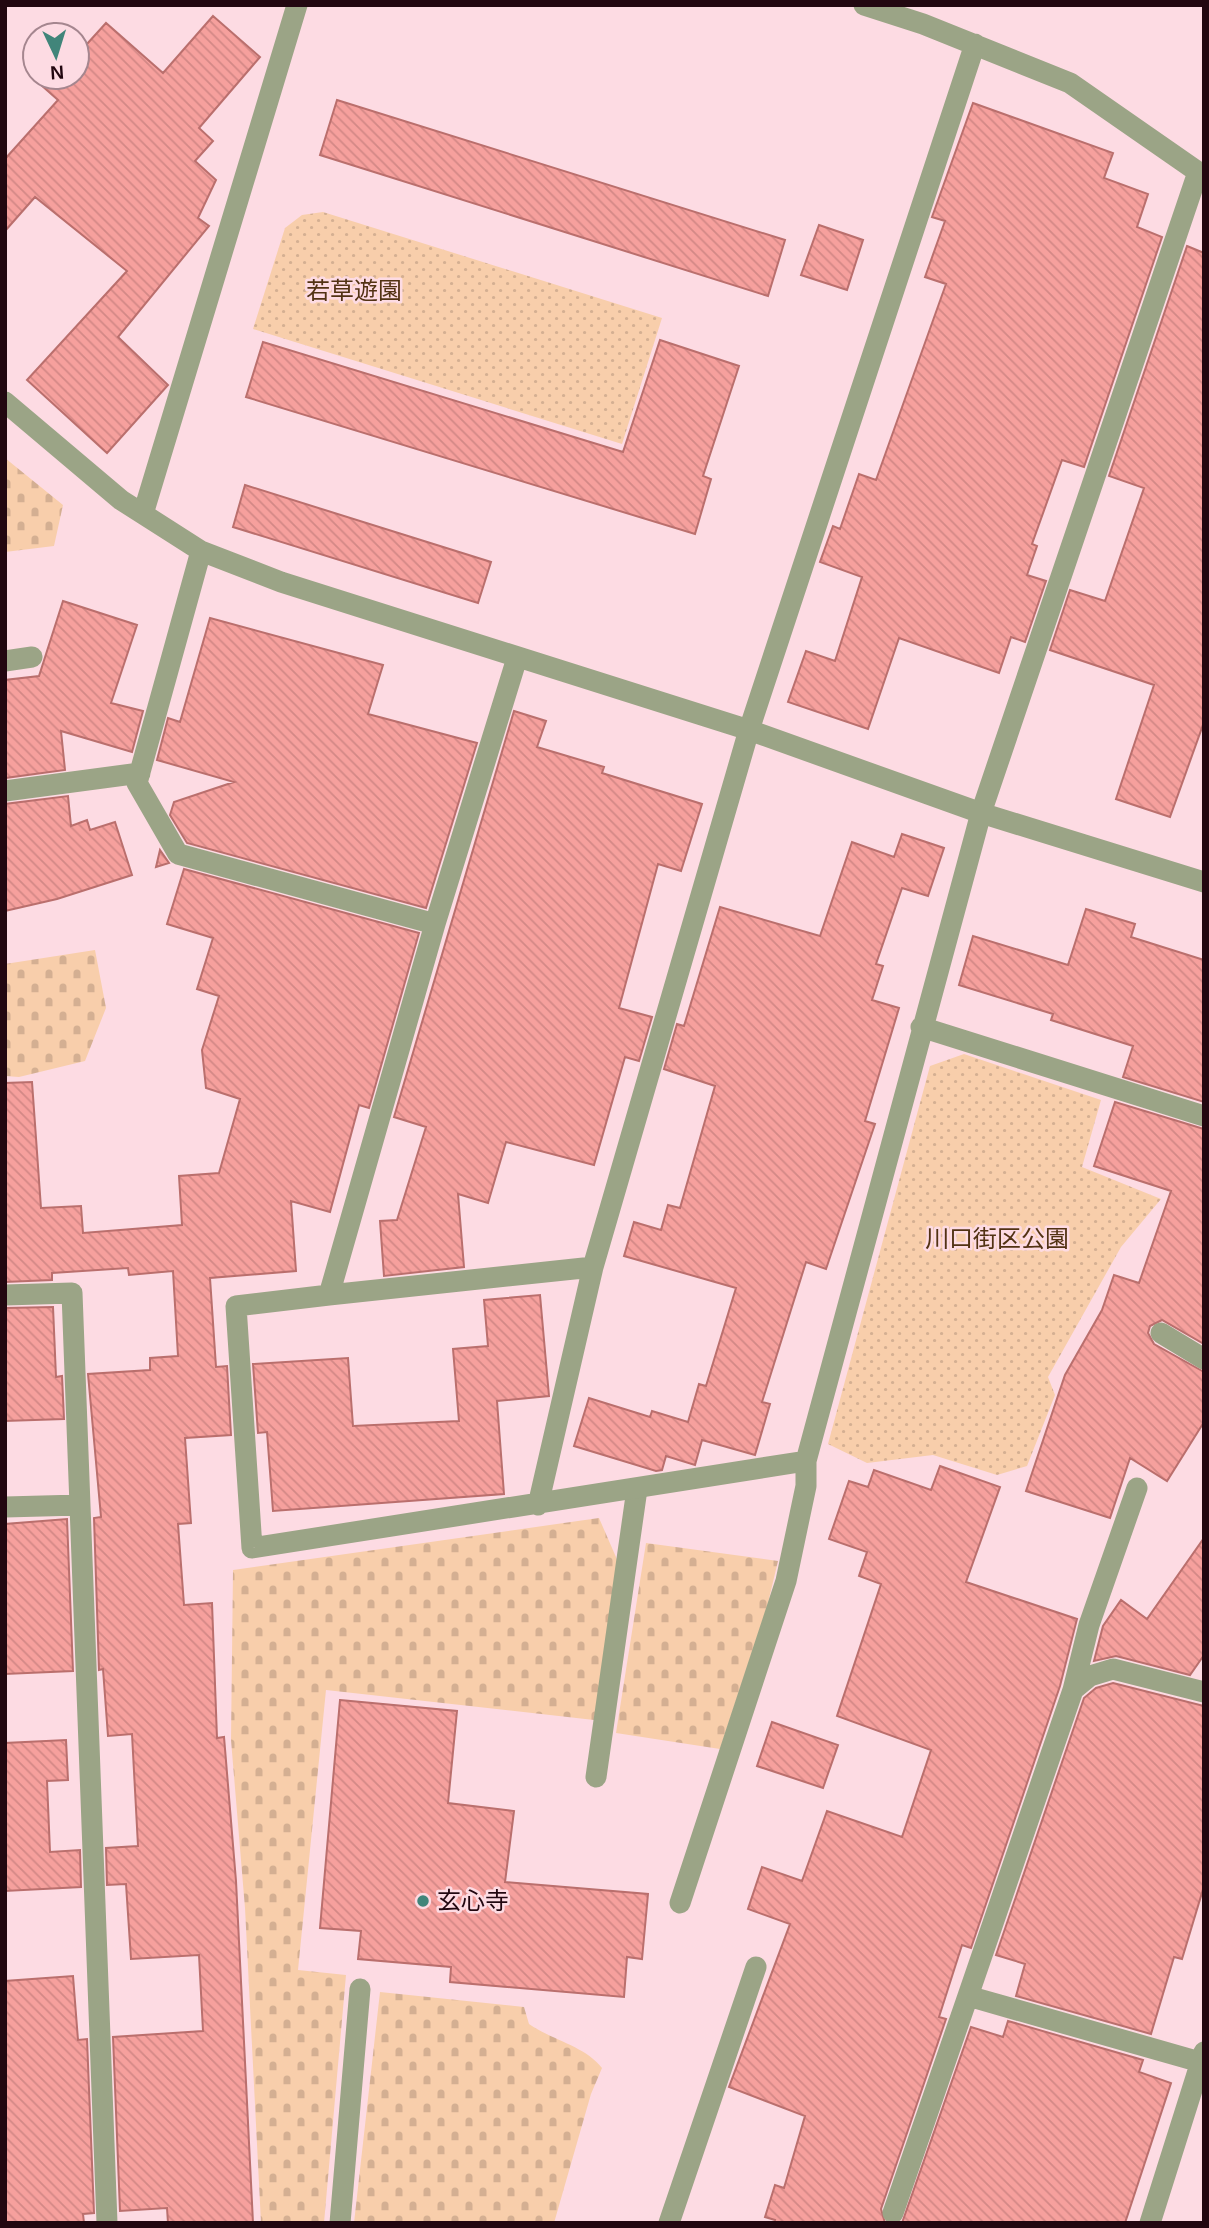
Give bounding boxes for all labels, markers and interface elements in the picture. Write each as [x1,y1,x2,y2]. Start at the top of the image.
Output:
north arrow [21,21,91,91]
text: N [50,62,65,83]
park label: 若草遊園 [306,277,402,304]
park label: 川口街区公園 [925,1225,1069,1252]
place label: 玄心寺 [437,1887,509,1914]
marker: 玄心寺 [415,1893,431,1909]

